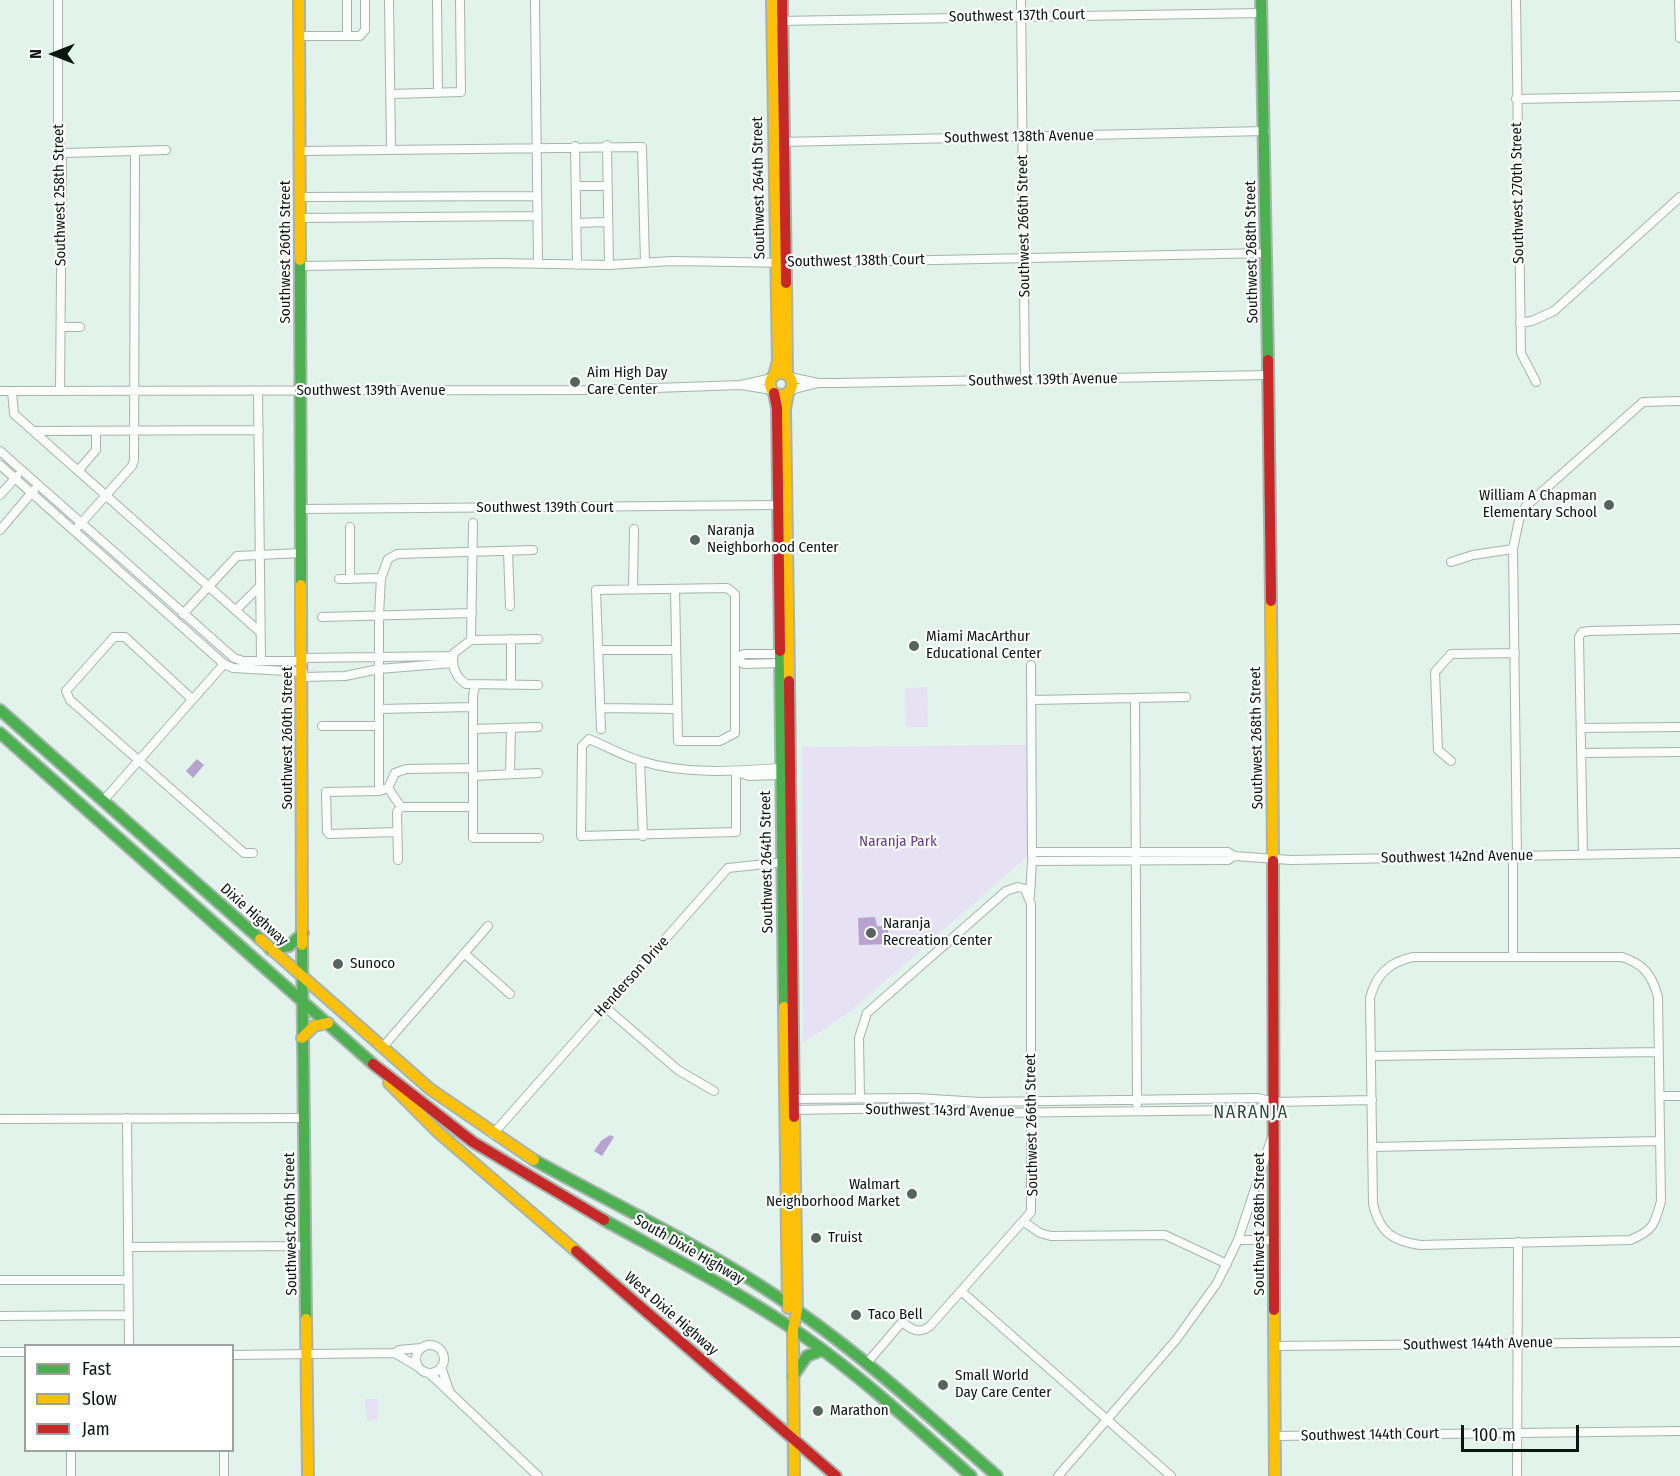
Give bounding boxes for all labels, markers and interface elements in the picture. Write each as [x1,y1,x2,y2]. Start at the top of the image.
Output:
street label: Southwest 137th Court [949,6,1085,26]
north arrow [24,24,84,84]
text: N [26,49,45,59]
street label: Southwest 264th Street [749,117,769,259]
street label: Southwest 270th Street [1508,122,1528,264]
street label: Southwest 258th Street [50,124,70,266]
street label: Southwest 138th Avenue [944,127,1094,147]
street label: Southwest 266th Street [1014,154,1034,298]
street label: Southwest 260th Street [277,180,295,324]
street label: Southwest 268th Street [1242,180,1262,324]
street label: Southwest 138th Court [787,251,925,271]
place label: Aim High Day Care Center [587,364,667,399]
street label: Southwest 139th Avenue [968,370,1118,390]
marker: Aim High Day Care Center [568,375,582,389]
street label: Southwest 139th Avenue [296,382,446,400]
place label: William A Chapman Elementary School [1479,487,1597,522]
marker: William A Chapman Elementary School [1602,498,1616,512]
street label: Southwest 139th Court [476,499,614,517]
place label: Naranja Neighborhood Center [707,522,839,557]
marker: Naranja Neighborhood Center [688,533,702,547]
place label: Miami MacArthur Educational Center [926,628,1041,663]
marker: Miami MacArthur Educational Center [907,639,921,653]
street label: Southwest 260th Street [279,666,297,810]
street label: Southwest 268th Street [1247,666,1267,810]
street label: Southwest 264th Street [757,791,777,933]
park label: Naranja Park [859,833,937,851]
street label: Southwest 142nd Avenue [1381,847,1533,867]
street label: Dixie Highway [216,880,292,950]
place label: Naranja Recreation Center [883,915,992,950]
marker: Naranja Recreation Center [864,926,878,940]
street label: Henderson Drive [591,933,673,1021]
place label: Sunoco [350,955,395,973]
marker: Sunoco [331,957,345,971]
street label: Southwest 266th Street [1022,1053,1042,1197]
street label: Southwest 143rd Avenue [865,1101,1015,1121]
district label: NARANJA [1213,1102,1289,1124]
street label: Southwest 260th Street [281,1152,301,1296]
street label: Southwest 268th Street [1251,1153,1269,1295]
place label: Walmart Neighborhood Market [766,1176,900,1211]
marker: Walmart Neighborhood Market [905,1187,919,1201]
street label: South Dixie Highway [631,1211,747,1289]
place label: Truist [828,1229,863,1247]
marker: Truist [809,1231,823,1245]
street label: West Dixie Highway [620,1268,722,1360]
place label: Taco Bell [868,1306,923,1324]
marker: Taco Bell [849,1308,863,1322]
street label: Southwest 144th Avenue [1403,1334,1553,1354]
legend [24,1344,234,1452]
text: Fast [82,1358,111,1380]
place label: Small World Day Care Center [955,1367,1051,1402]
marker: Small World Day Care Center [936,1378,950,1392]
text: Slow [82,1388,117,1410]
place label: Marathon [830,1402,889,1420]
marker: Marathon [811,1404,825,1418]
scale bar [1464,1413,1582,1451]
text: Jam [82,1418,110,1440]
text: 100 m [1472,1424,1516,1446]
street label: Southwest 144th Court [1301,1425,1439,1445]

